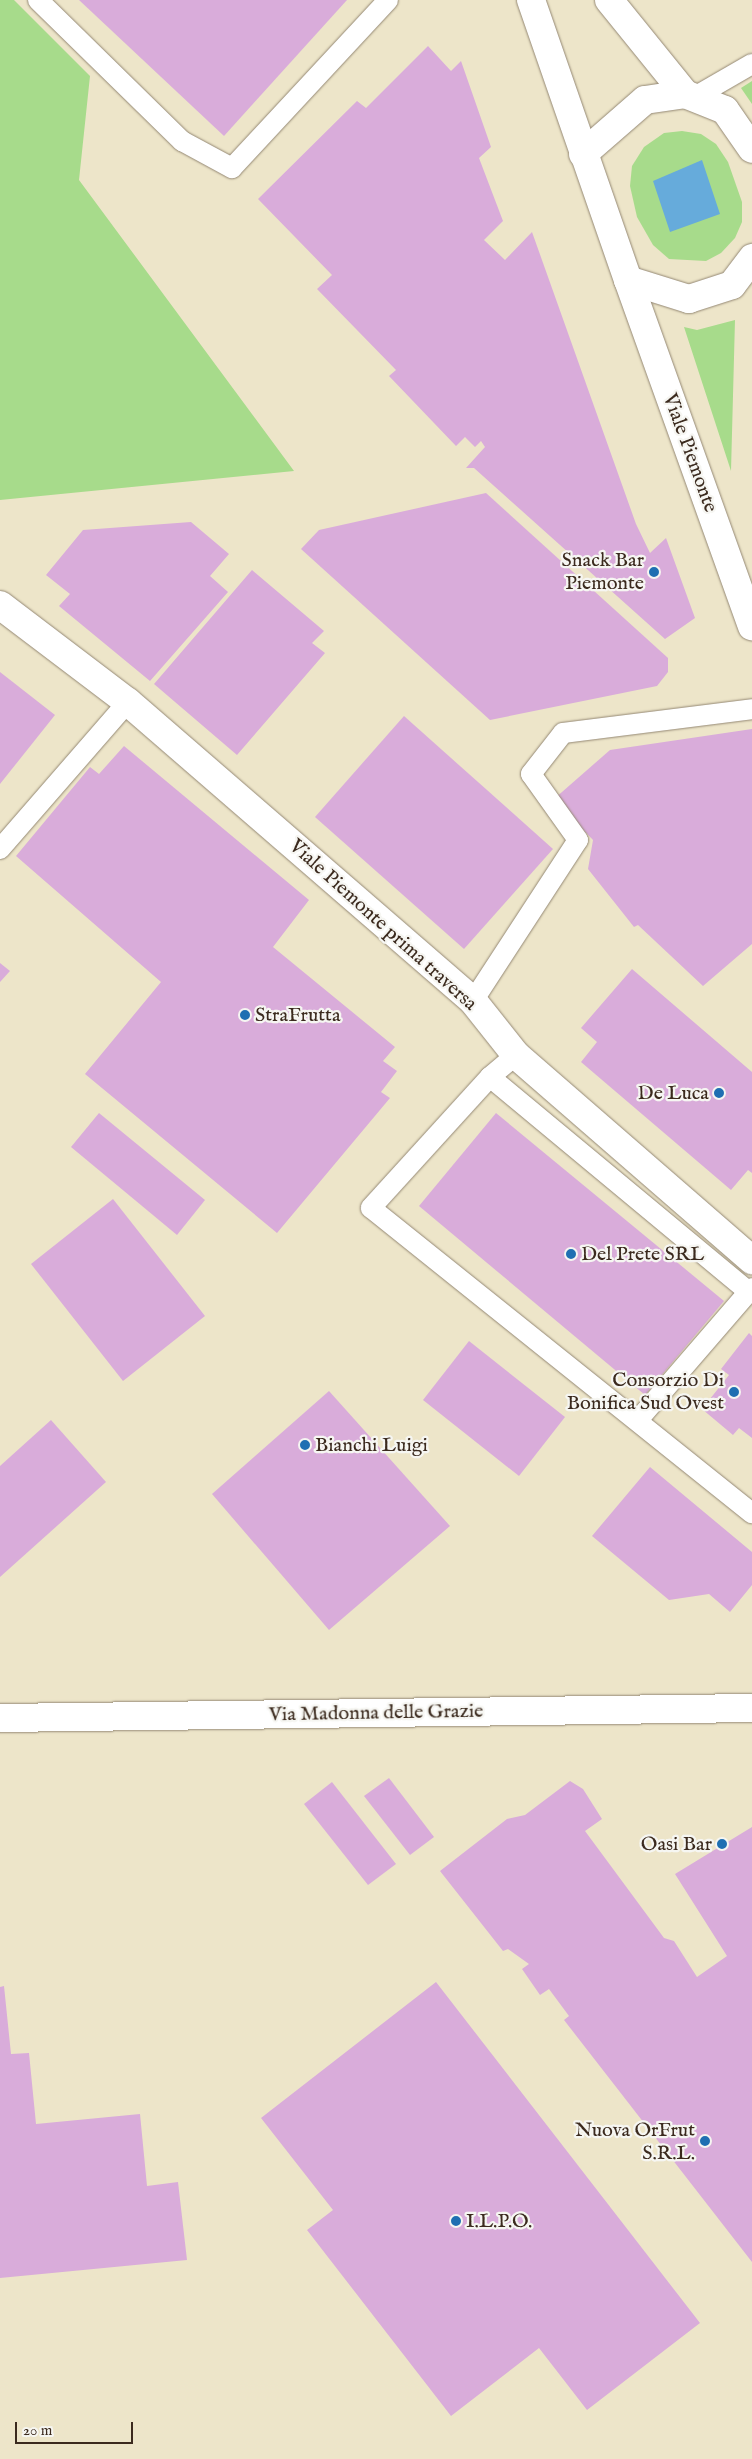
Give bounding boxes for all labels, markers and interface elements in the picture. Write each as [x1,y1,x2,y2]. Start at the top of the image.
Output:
street label: Viale Piemonte [657,390,723,516]
place label: Snack Bar Piemonte [562,548,644,595]
marker: Snack Bar Piemonte [648,566,660,578]
street label: Viale Piemonte prima traversa [284,834,482,1016]
place label: StraFrutta [255,1003,341,1027]
marker: StraFrutta [239,1009,251,1021]
place label: De Luca [638,1081,709,1105]
marker: De Luca [713,1087,725,1099]
place label: Del Prete SRL [581,1242,704,1266]
marker: Del Prete SRL [565,1248,577,1260]
place label: Consorzio Di Bonifica Sud Ovest [567,1368,724,1415]
marker: Consorzio Di Bonifica Sud Ovest [728,1386,740,1398]
place label: Bianchi Luigi [315,1433,428,1457]
marker: Bianchi Luigi [299,1439,311,1451]
street label: Via Madonna delle Grazie [269,1699,483,1727]
place label: Oasi Bar [641,1832,712,1856]
marker: Oasi Bar [716,1838,728,1850]
place label: Nuova OrFrut S.R.L. [575,2118,695,2165]
marker: Nuova OrFrut S.R.L. [699,2135,711,2147]
place label: I.L.P.O. [466,2209,532,2233]
marker: I.L.P.O. [450,2215,462,2227]
scale bar [18,2412,135,2444]
text: 20 m [23,2421,52,2440]

